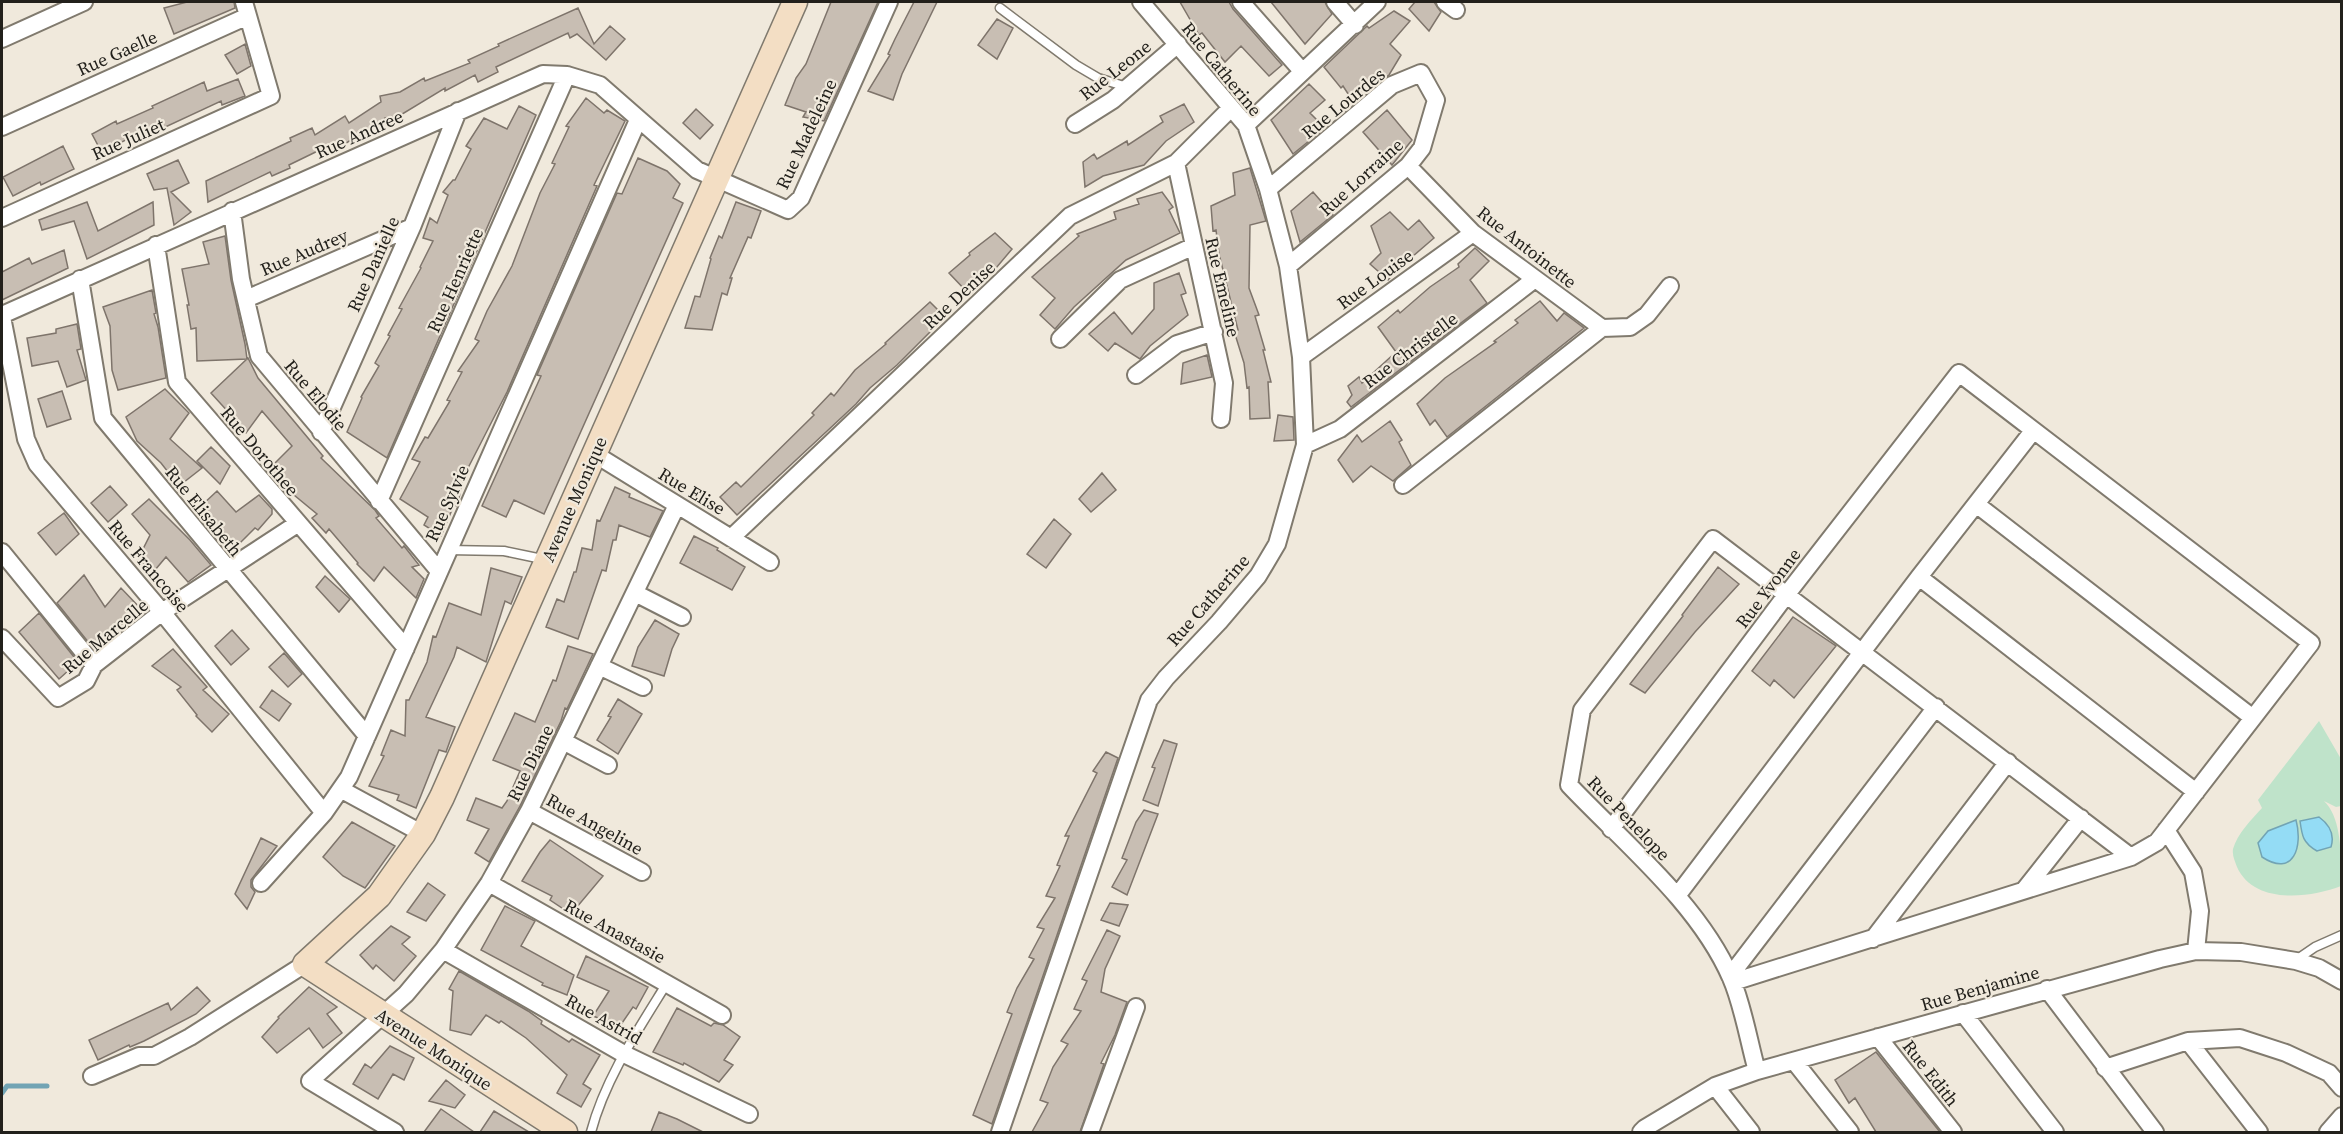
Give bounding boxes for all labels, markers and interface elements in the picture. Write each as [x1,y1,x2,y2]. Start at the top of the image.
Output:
street label: Rue Catherine [1176,17,1268,121]
street label: Rue Gaelle [73,24,161,82]
street label: Rue Leone [1074,34,1156,106]
street label: Rue Lourdes [1296,61,1390,144]
street label: Rue Madeleine [769,75,843,193]
street label: Rue Andree [311,103,407,165]
street label: Rue Juliet [87,112,169,166]
street label: Rue Lorraine [1313,132,1409,222]
street label: Rue Antoinette [1472,200,1582,294]
street label: Rue Danielle [341,212,405,316]
street label: Rue Audrey [256,222,352,282]
street label: Rue Henriette [421,224,489,336]
street label: Rue Emeline [1199,234,1247,340]
street label: Rue Louise [1332,243,1418,315]
street label: Rue Denise [917,255,1001,335]
street label: Rue Christelle [1357,306,1463,394]
street label: Rue Elodie [279,354,353,436]
street label: Rue Dorothee [215,401,305,501]
street label: Avenue Monique [535,432,613,566]
street label: Rue Elisabeth [160,460,248,562]
street label: Rue Sylvie [419,461,475,545]
street label: Rue Elise [654,461,730,521]
street label: Rue Francoise [103,514,195,618]
street label: Rue Yvonne [1730,543,1806,633]
street label: Rue Catherine [1161,549,1255,651]
street label: Rue Marcelle [57,593,153,679]
street label: Rue Diane [501,720,559,806]
street label: Rue Penelope [1582,770,1676,866]
street label: Rue Angeline [542,787,648,861]
street label: Rue Anastasie [560,893,670,969]
street label: Rue Benjamine [1918,959,2042,1017]
street label: Rue Astrid [561,988,647,1050]
street label: Avenue Monique [371,1002,497,1096]
street label: Rue Edith [1897,1034,1965,1112]

